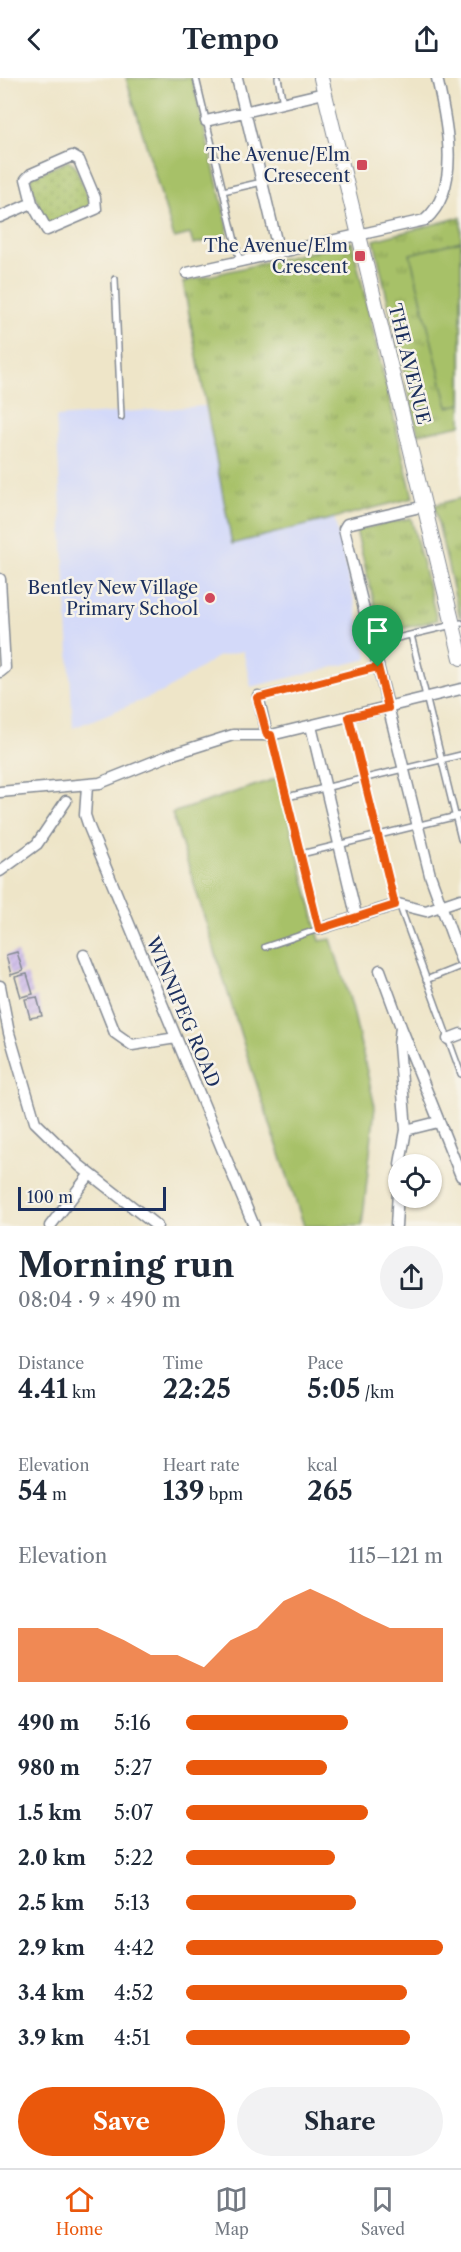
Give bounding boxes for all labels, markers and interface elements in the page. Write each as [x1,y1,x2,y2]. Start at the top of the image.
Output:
icon: back [18,23,51,56]
text: Tempo [182,23,279,56]
icon: share [410,23,443,56]
place label: The Avenue/Elm Cresecent [206,144,351,187]
marker: The Avenue/Elm Cresecent [355,158,369,172]
place label: The Avenue/Elm Crescent [204,235,349,278]
marker: The Avenue/Elm Crescent [353,249,367,263]
street label: THE AVENUE [383,301,435,427]
place label: Bentley New Village Primary School [28,577,198,620]
marker: Bentley New Village Primary School [203,591,217,605]
pin [352,605,403,667]
icon: arrive [361,614,394,647]
street label: WINNIPEG ROAD [141,932,225,1091]
map controls [388,1154,442,1208]
button: locate [388,1154,442,1208]
scale bar [18,1184,166,1212]
text: 100 m [27,1187,73,1207]
text: Morning run [18,1245,234,1286]
button: share [380,1246,443,1309]
text: 08:04 · 9 × 490 m [18,1288,181,1312]
text: Distance [18,1353,84,1373]
text: Time [163,1353,203,1373]
text: Pace [307,1353,343,1373]
text: 4.41 [18,1373,68,1405]
text: 22:25 [163,1373,231,1405]
text: 5:05 [307,1373,360,1405]
text: km [68,1382,96,1402]
text: /km [360,1382,395,1402]
text: Elevation [18,1455,89,1475]
text: Heart rate [163,1455,240,1475]
text: kcal [307,1455,338,1475]
text: 54 [18,1475,48,1507]
text: 139 [163,1475,205,1507]
text: 265 [307,1475,353,1507]
text: m [48,1484,67,1504]
text: bpm [205,1484,243,1504]
text: Elevation [18,1544,107,1568]
text: 115–121 m [348,1544,443,1568]
text: 490 m [18,1711,79,1735]
text: 5:16 [114,1711,151,1735]
text: 980 m [18,1756,80,1780]
text: 5:27 [114,1756,152,1780]
text: 1.5 km [18,1801,82,1825]
text: 5:07 [114,1801,153,1825]
text: 2.0 km [18,1846,86,1870]
text: 5:22 [114,1846,153,1870]
text: 2.5 km [18,1891,85,1915]
text: 5:13 [114,1891,150,1915]
text: 2.9 km [18,1936,85,1960]
text: 4:42 [114,1936,154,1960]
text: 3.4 km [18,1981,85,2005]
text: 4:52 [114,1981,154,2005]
text: 3.9 km [18,2026,84,2050]
text: 4:51 [114,2026,150,2050]
button: Save [18,2087,225,2156]
button: Share [237,2087,443,2156]
tab: Home [56,2183,103,2239]
tab: Map [215,2183,249,2239]
tab: Saved [361,2183,405,2239]

